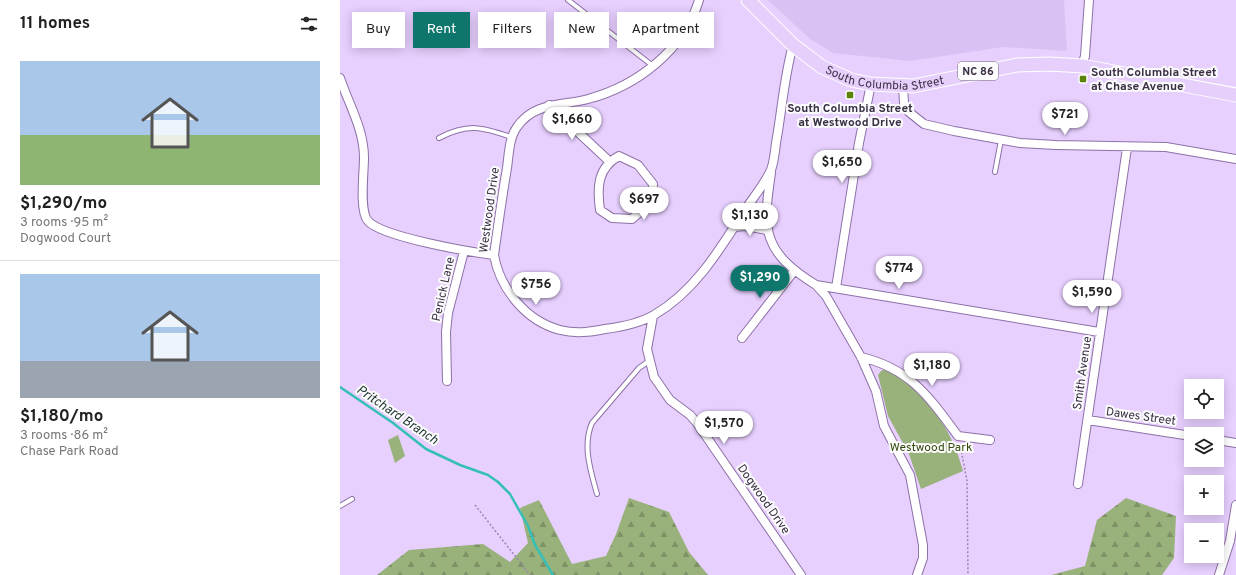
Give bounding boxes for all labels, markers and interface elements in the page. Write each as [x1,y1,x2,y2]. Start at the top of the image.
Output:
chip: Buy [352,12,405,48]
chip: Rent [413,12,470,48]
chip: Filters [478,12,546,48]
chip: New [554,12,609,48]
chip: Apartment [617,12,714,48]
text: 11 homes [20,13,90,35]
icon: filters [298,13,320,35]
street label: South Columbia Street [822,62,945,95]
road number: NC 86 [958,62,998,80]
place label: South Columbia Street at Chase Avenue [1091,65,1217,95]
marker: South Columbia Street at Chase Avenue [1078,74,1088,84]
icon: home [134,87,206,159]
marker: South Columbia Street at Westwood Drive [845,90,855,100]
place label: South Columbia Street at Westwood Drive [787,101,913,131]
pin: $721 [1041,102,1089,136]
pin: $1,660 [539,107,605,141]
text: $721 [1051,107,1079,123]
text: $1,660 [552,112,592,128]
pin: $1,650 [809,150,875,184]
text: $1,650 [822,155,862,171]
street label: Westwood Drive [476,166,504,254]
pin: $697 [620,187,668,221]
text: $697 [629,192,659,208]
text: $1,290/mo [20,193,107,215]
pin: $1,130 [717,203,783,237]
text: $1,130 [731,208,769,224]
text: 3 rooms · 95 m² [20,215,108,231]
text: Dogwood Court [20,231,111,247]
street label: Penick Lane [429,255,459,323]
pin: $774 [875,256,923,290]
text: $774 [884,261,914,277]
pin: $1,290 [727,265,793,299]
text: $1,290 [740,270,780,286]
pin: $756 [512,272,560,306]
text: $756 [521,277,551,293]
pin: $1,590 [1059,280,1125,314]
text: $1,590 [1072,285,1112,301]
icon: home [134,300,206,372]
street label: Smith Avenue [1070,335,1096,411]
pin: $1,180 [899,353,965,387]
text: $1,180 [913,358,951,374]
map controls [1184,379,1224,563]
button: locate [1184,379,1224,419]
water label: Pritchard Branch [353,382,441,449]
street label: Dawes Street [1105,404,1177,430]
text: $1,180/mo [20,406,103,428]
pin: $1,570 [691,411,757,445]
text: $1,570 [704,416,744,432]
button: layers [1184,427,1224,467]
text: 3 rooms · 86 m² [20,428,108,444]
park label: Westwood Park [890,440,972,456]
text: Chase Park Road [20,444,119,460]
street label: Dogwood Drive [733,461,793,538]
button: + [1184,475,1224,515]
button: − [1184,523,1224,563]

